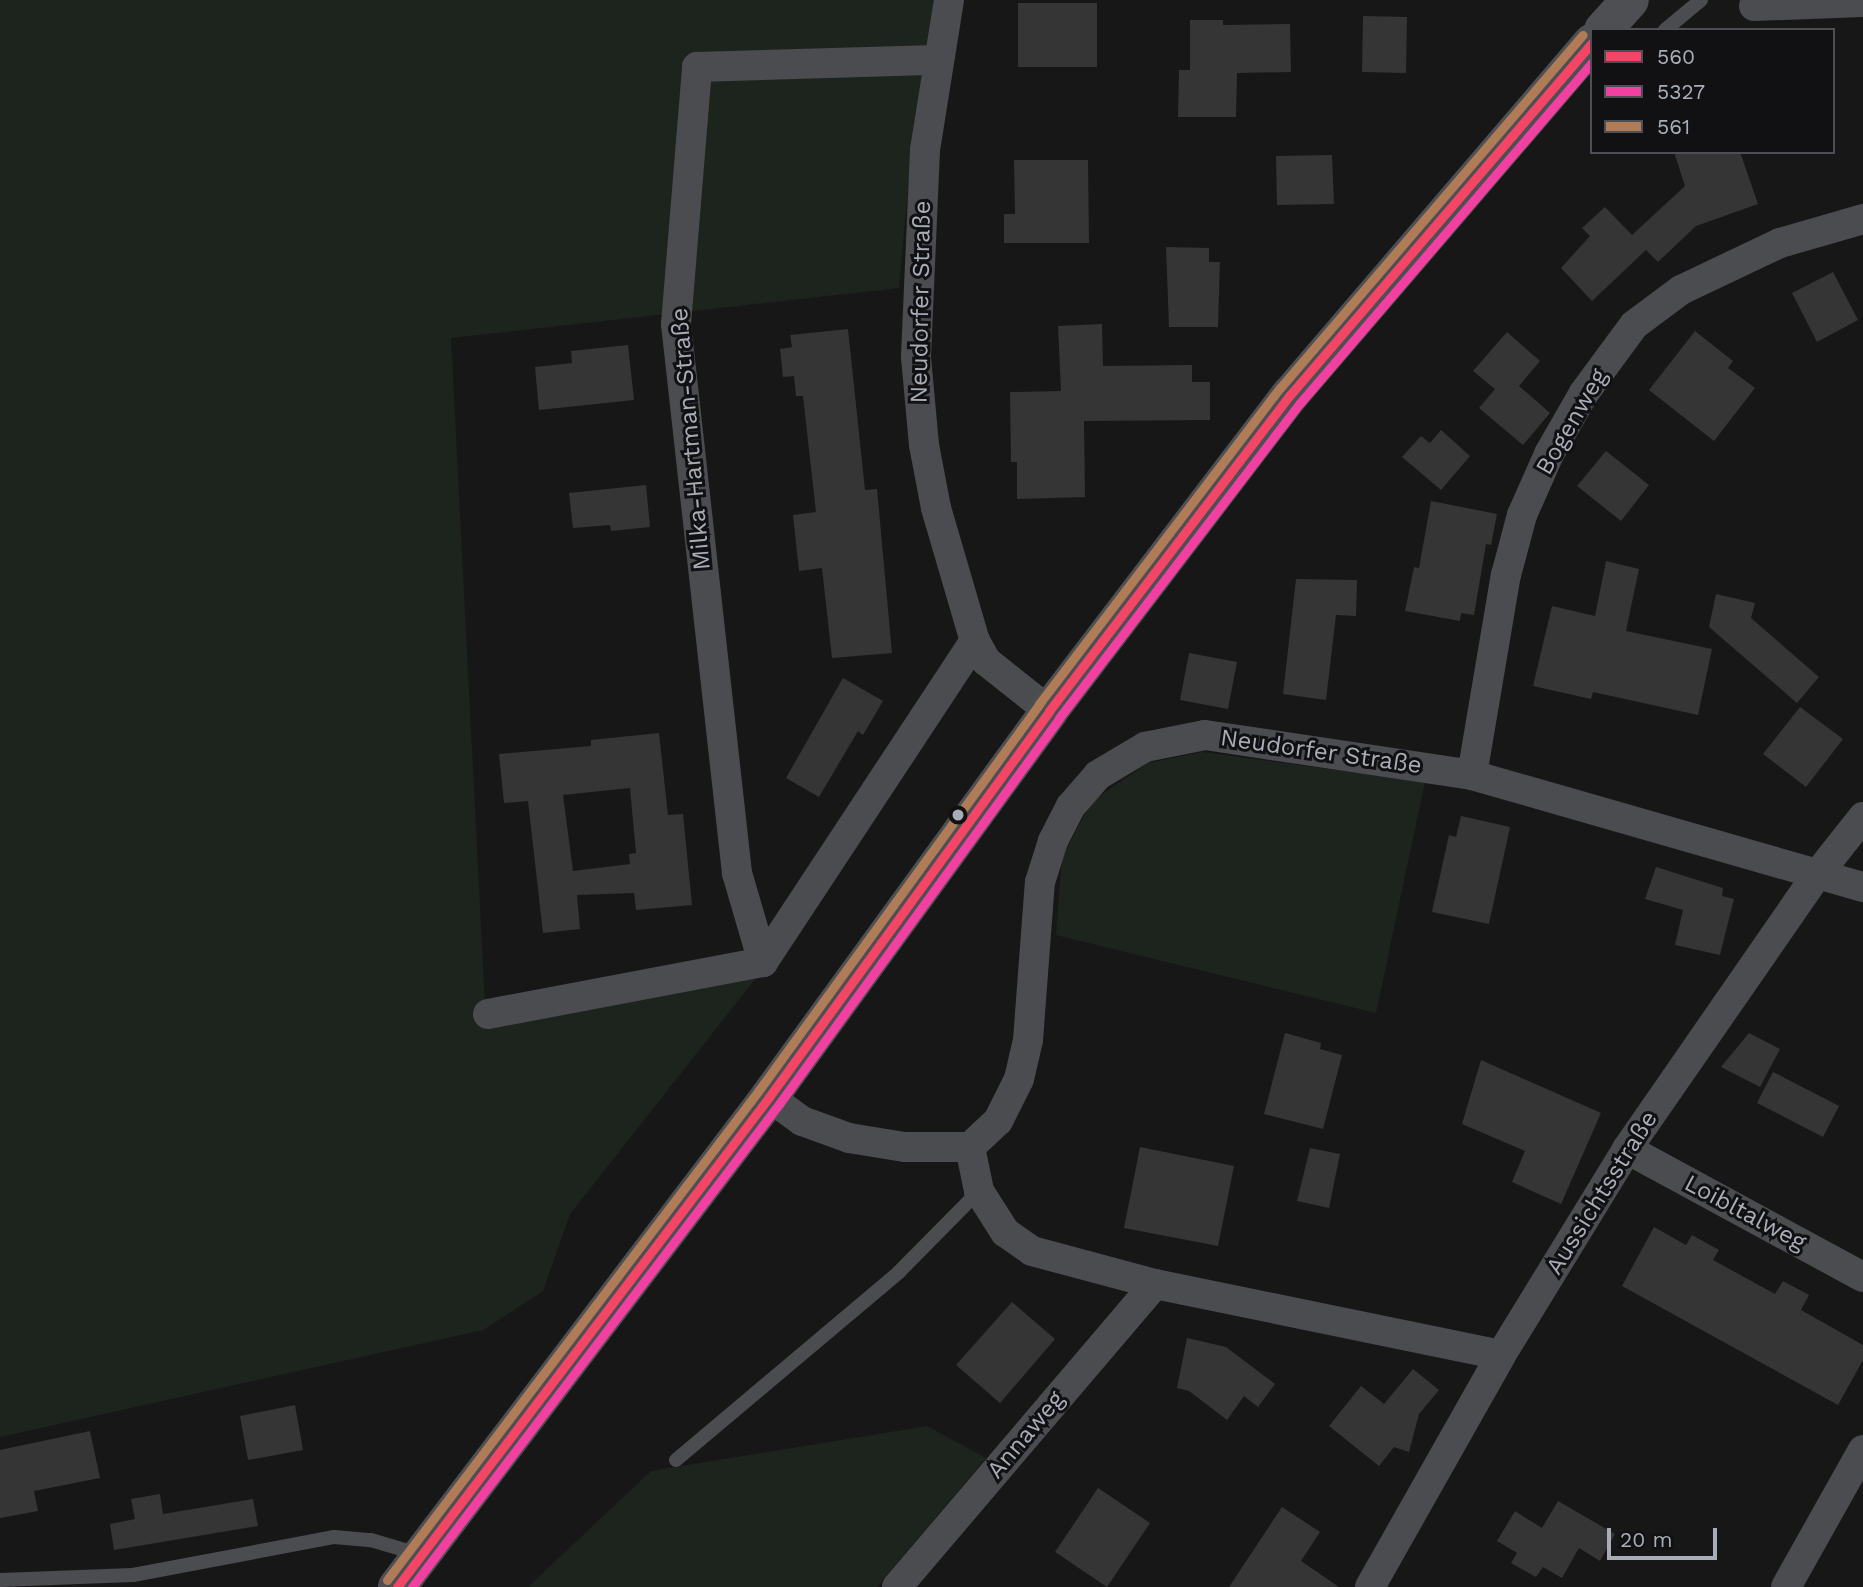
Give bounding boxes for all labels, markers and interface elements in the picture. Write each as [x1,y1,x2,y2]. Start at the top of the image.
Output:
legend [1590,28,1835,154]
text: 560 [1657,44,1695,69]
text: 5327 [1657,79,1705,104]
text: 561 [1657,114,1690,139]
street label: Neudorfer Straße [905,200,937,404]
street label: Milka-Hartman-Straße [665,307,717,571]
street label: Bogenweg [1530,364,1614,480]
street label: Neudorfer Straße [1218,724,1424,780]
unlabelled marker [951,808,965,822]
street label: Aussichtsstraße [1540,1106,1664,1280]
street label: Loibltalweg [1679,1169,1811,1257]
street label: Annaweg [981,1385,1071,1485]
scale bar [1611,1514,1721,1558]
text: 20 m [1620,1527,1672,1552]

